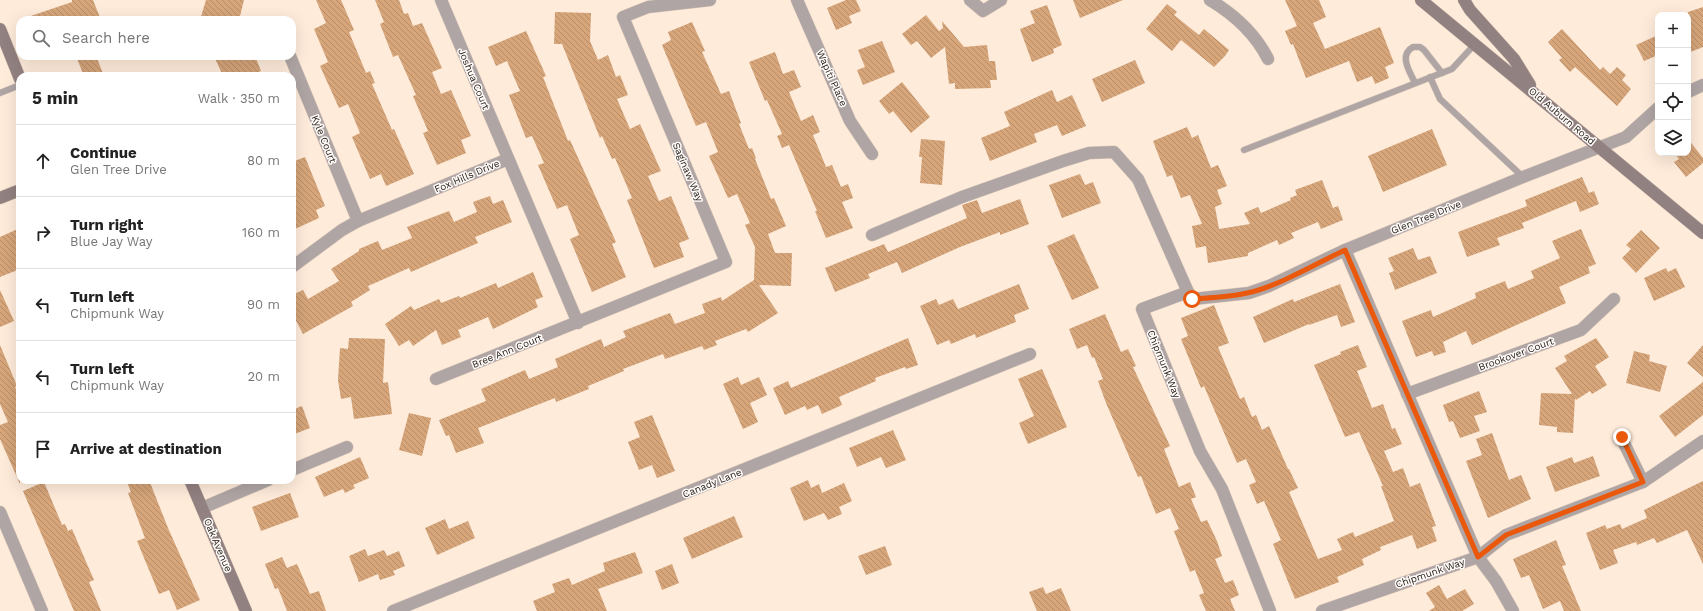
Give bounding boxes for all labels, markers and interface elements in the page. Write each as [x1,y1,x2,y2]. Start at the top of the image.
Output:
map controls [1655,12,1691,156]
button: + [1655,12,1691,48]
search box [16,16,296,60]
icon: search [30,27,52,49]
text: Search here [62,29,150,47]
street label: Joshua Court [456,47,492,112]
street label: Wapiti Place [815,48,849,108]
button: − [1655,48,1691,84]
button: locate [1655,84,1691,120]
street label: Old Auburn Road [1527,85,1597,147]
text: 5 min [32,88,78,108]
text: Walk · 350 m [198,91,280,106]
street label: Kyle Court [309,114,339,165]
button: layers [1655,120,1691,156]
street label: Saginaw Way [671,141,706,204]
text: Continue [70,144,137,162]
icon: ahead [32,150,54,172]
text: 80 m [247,153,280,168]
street label: Fox Hills Drive [433,157,501,195]
text: Glen Tree Drive [70,162,167,177]
street label: Glen Tree Drive [1389,198,1463,236]
text: Turn right [70,216,143,234]
icon: right [32,222,54,244]
text: 160 m [242,225,280,240]
text: Blue Jay Way [70,234,152,249]
text: Turn left [70,288,134,306]
route start [1183,290,1201,308]
icon: left [32,294,54,316]
text: 90 m [247,297,280,312]
text: Chipmunk Way [70,306,164,321]
street label: Chipmunk Way [1145,328,1183,400]
street label: Bree Ann Court [470,332,544,370]
street label: Brookover Court [1477,335,1556,373]
text: Turn left [70,360,134,378]
icon: left [32,366,54,388]
text: 20 m [248,369,280,384]
text: Chipmunk Way [70,378,164,393]
route end [1613,428,1631,446]
icon: arrive [32,438,54,460]
text: Arrive at destination [70,440,222,458]
street label: Canady Lane [681,466,743,500]
street label: Oak Avenue [202,517,234,574]
street label: Chipmunk Way [1394,556,1467,590]

